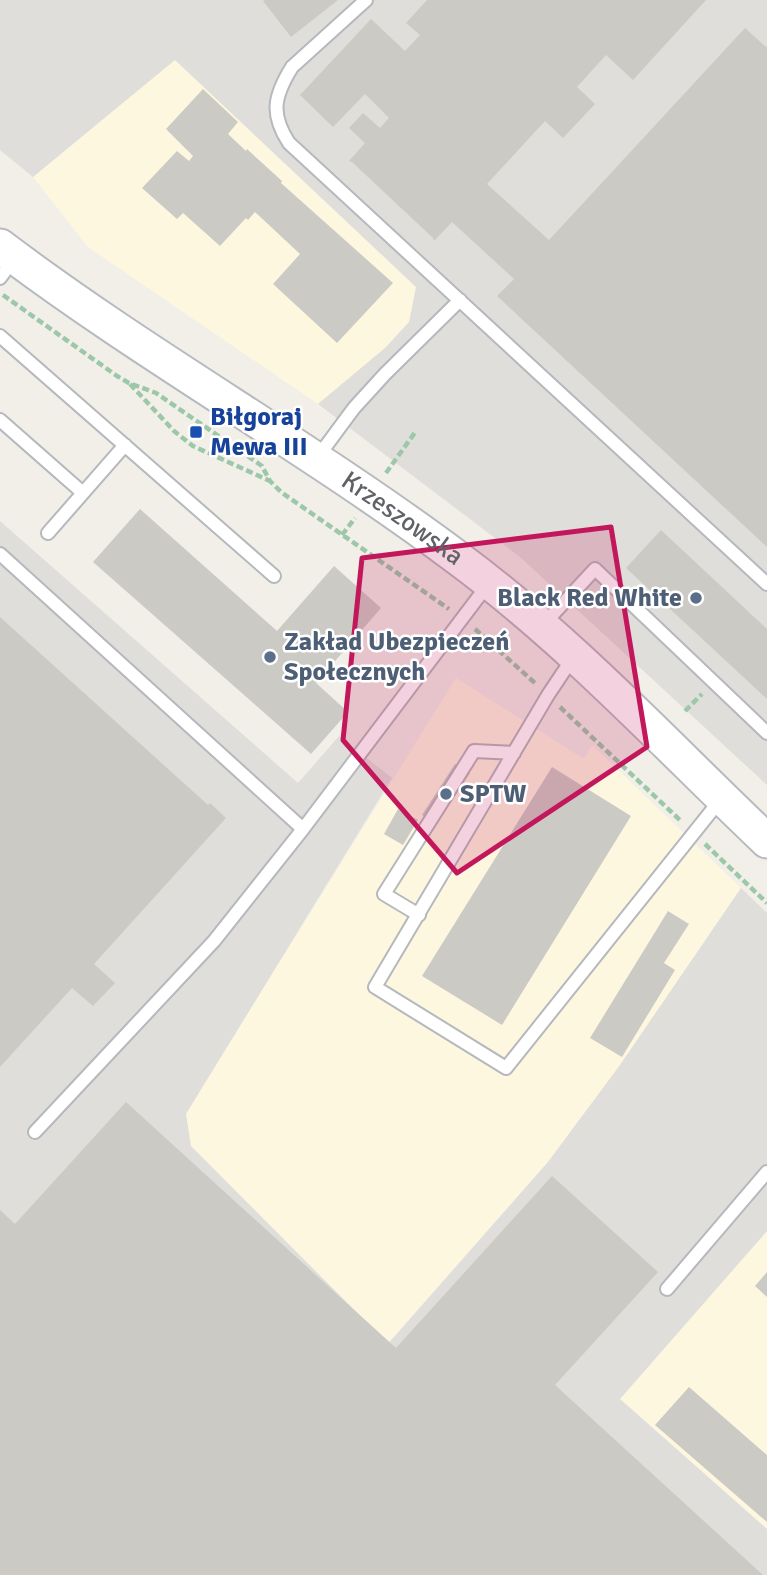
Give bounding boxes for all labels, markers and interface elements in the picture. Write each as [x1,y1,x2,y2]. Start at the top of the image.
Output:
place label: Biłgoraj Mewa III [210,401,308,463]
marker: Biłgoraj Mewa III [188,424,204,440]
street label: Krzeszowska [335,465,470,573]
place label: Black Red White [497,582,682,614]
marker: Black Red White [688,590,704,606]
place label: Zakład Ubezpieczeń Społecznych [284,626,510,688]
marker: Zakład Ubezpieczeń Społecznych [262,649,278,665]
place label: SPTW [460,778,527,810]
marker: SPTW [438,786,454,802]

